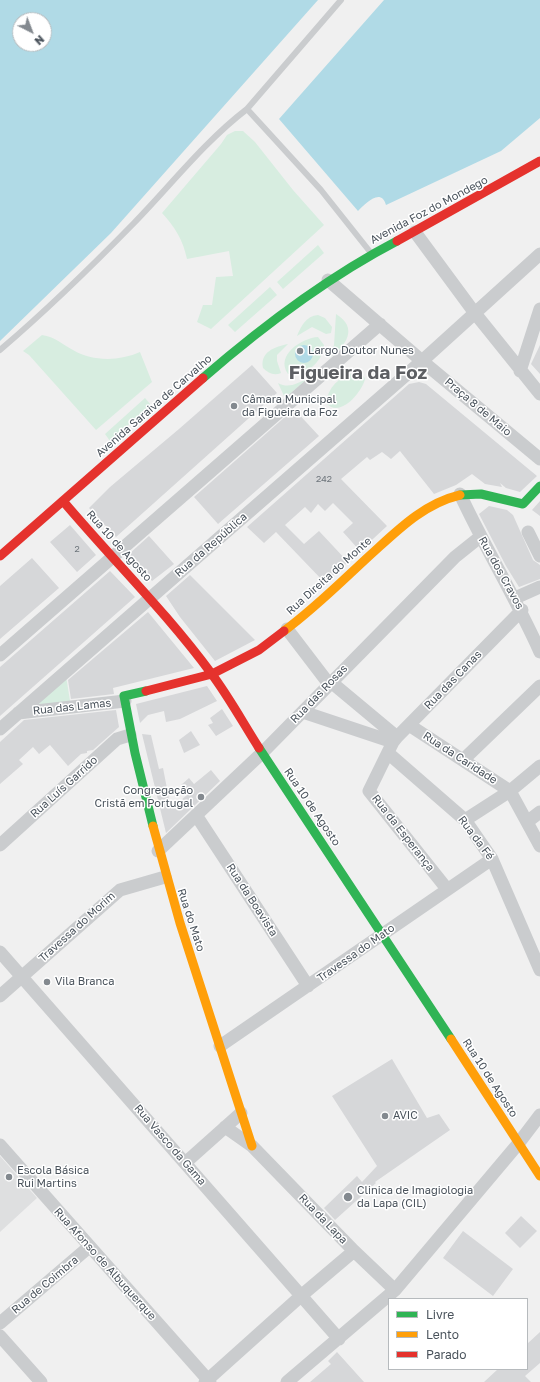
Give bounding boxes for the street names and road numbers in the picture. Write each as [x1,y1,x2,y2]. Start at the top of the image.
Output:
street label: Avenida Foz do Mondego [368,173,490,247]
street label: Avenida Saraiva de Carvalho [93,352,215,460]
street label: Praça 8 de Maio [442,375,514,439]
street label: Rua 10 de Agosto [84,508,154,584]
street label: Rua da República [172,510,250,580]
street label: Rua Direita do Monte [284,534,374,618]
street label: Rua dos Cravos [476,534,526,612]
street label: Rua das Canas [422,648,484,712]
street label: Rua das Rosas [288,662,350,726]
street label: Rua das Lamas [32,696,112,718]
street label: Rua da Caridade [420,729,500,787]
street label: Rua Luís Garrido [28,753,100,821]
street label: Rua 10 de Agosto [281,766,343,848]
street label: Rua da Esperança [369,792,437,874]
street label: Rua da Fé [455,813,497,863]
street label: Rua da Boavista [224,861,280,939]
street label: Rua do Mato [175,887,207,953]
street label: Travessa do Morim [36,889,118,965]
street label: Travessa do Mato [315,921,397,985]
street label: Rua 10 de Agosto [460,1036,520,1120]
street label: Rua Vasco da Gama [131,1102,209,1188]
street label: Rua da Lapa [296,1191,350,1247]
street label: Rua Afonso de Albuquerque [51,1205,159,1323]
street label: Rua de Coimbra [9,1253,81,1317]

